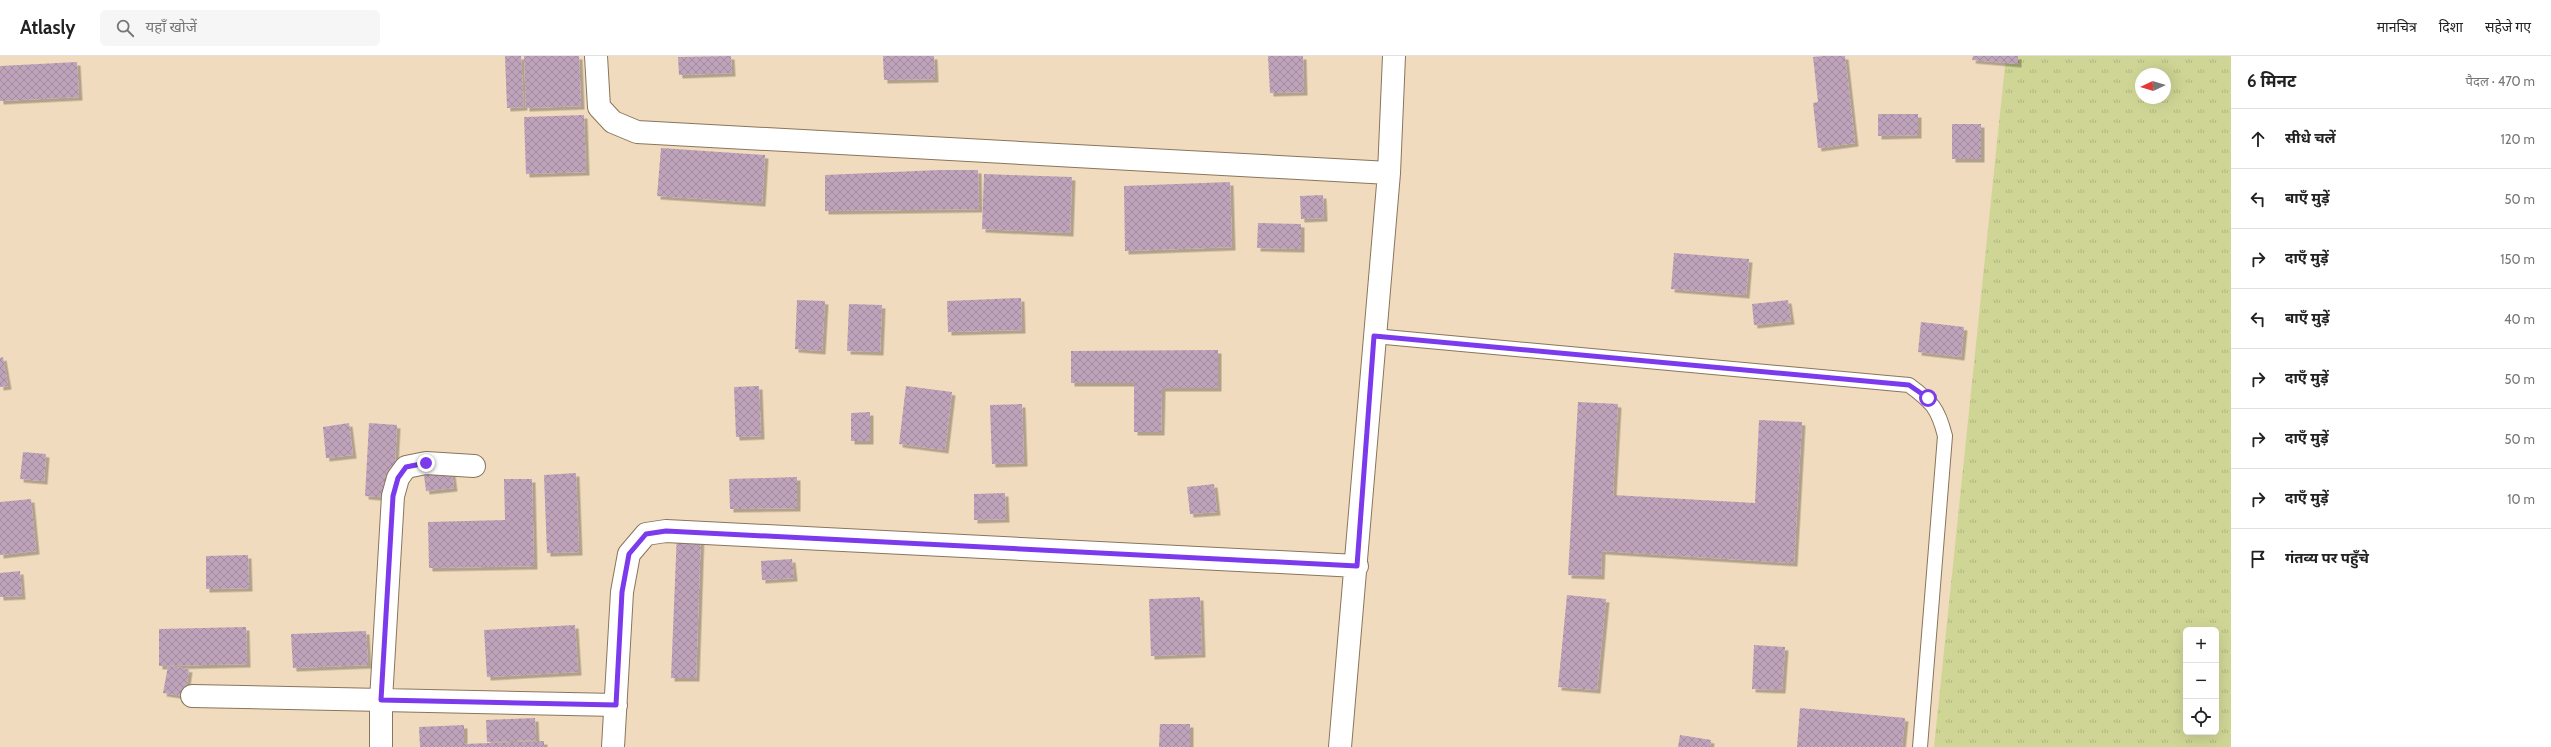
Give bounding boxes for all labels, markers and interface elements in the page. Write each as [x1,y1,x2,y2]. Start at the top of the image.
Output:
search box [100,10,380,46]
text: Atlasly [20,16,76,39]
icon: search [114,17,136,39]
text: यहाँ खोजें [146,18,197,36]
text: मानचित्र [2377,18,2417,36]
text: दिशा [2439,18,2463,36]
text: सहेजे गए [2485,18,2531,36]
north arrow [2135,68,2171,104]
text: 6 मिनट [2247,71,2296,91]
text: पैदल · 470 m [2466,73,2535,89]
icon: ahead [2247,128,2269,150]
text: सीधे चलें [2285,129,2336,147]
text: 120 m [2501,131,2535,147]
icon: left [2247,188,2269,210]
text: बाएँ मुड़ें [2285,189,2330,207]
text: 50 m [2505,191,2535,207]
icon: right [2247,248,2269,270]
text: दाएँ मुड़ें [2285,249,2329,267]
text: 150 m [2500,251,2535,267]
icon: left [2247,308,2269,330]
text: बाएँ मुड़ें [2285,309,2330,327]
text: 40 m [2504,311,2535,327]
icon: right [2247,368,2269,390]
text: दाएँ मुड़ें [2285,369,2329,387]
text: 50 m [2505,371,2535,387]
route start [1919,389,1937,407]
icon: right [2247,428,2269,450]
text: दाएँ मुड़ें [2285,429,2329,447]
text: 50 m [2505,431,2535,447]
route end [417,454,435,472]
icon: right [2247,488,2269,510]
text: दाएँ मुड़ें [2285,489,2329,507]
text: 10 m [2507,491,2535,507]
icon: arrive [2247,548,2269,570]
text: गंतव्य पर पहुँचे [2285,549,2369,567]
map controls [2183,627,2219,735]
button: + [2183,627,2219,663]
button: − [2183,663,2219,699]
button: locate [2183,699,2219,735]

